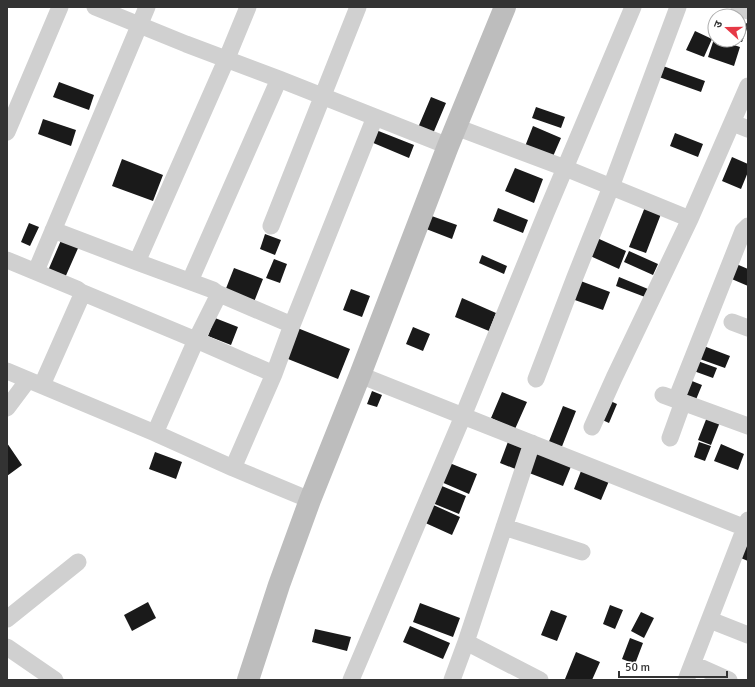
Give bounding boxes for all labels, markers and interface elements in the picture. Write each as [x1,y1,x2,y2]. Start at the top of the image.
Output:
north arrow [707,8,747,48]
text: उ [711,19,726,30]
scale bar [619,653,727,679]
text: 50 m [625,660,650,675]

